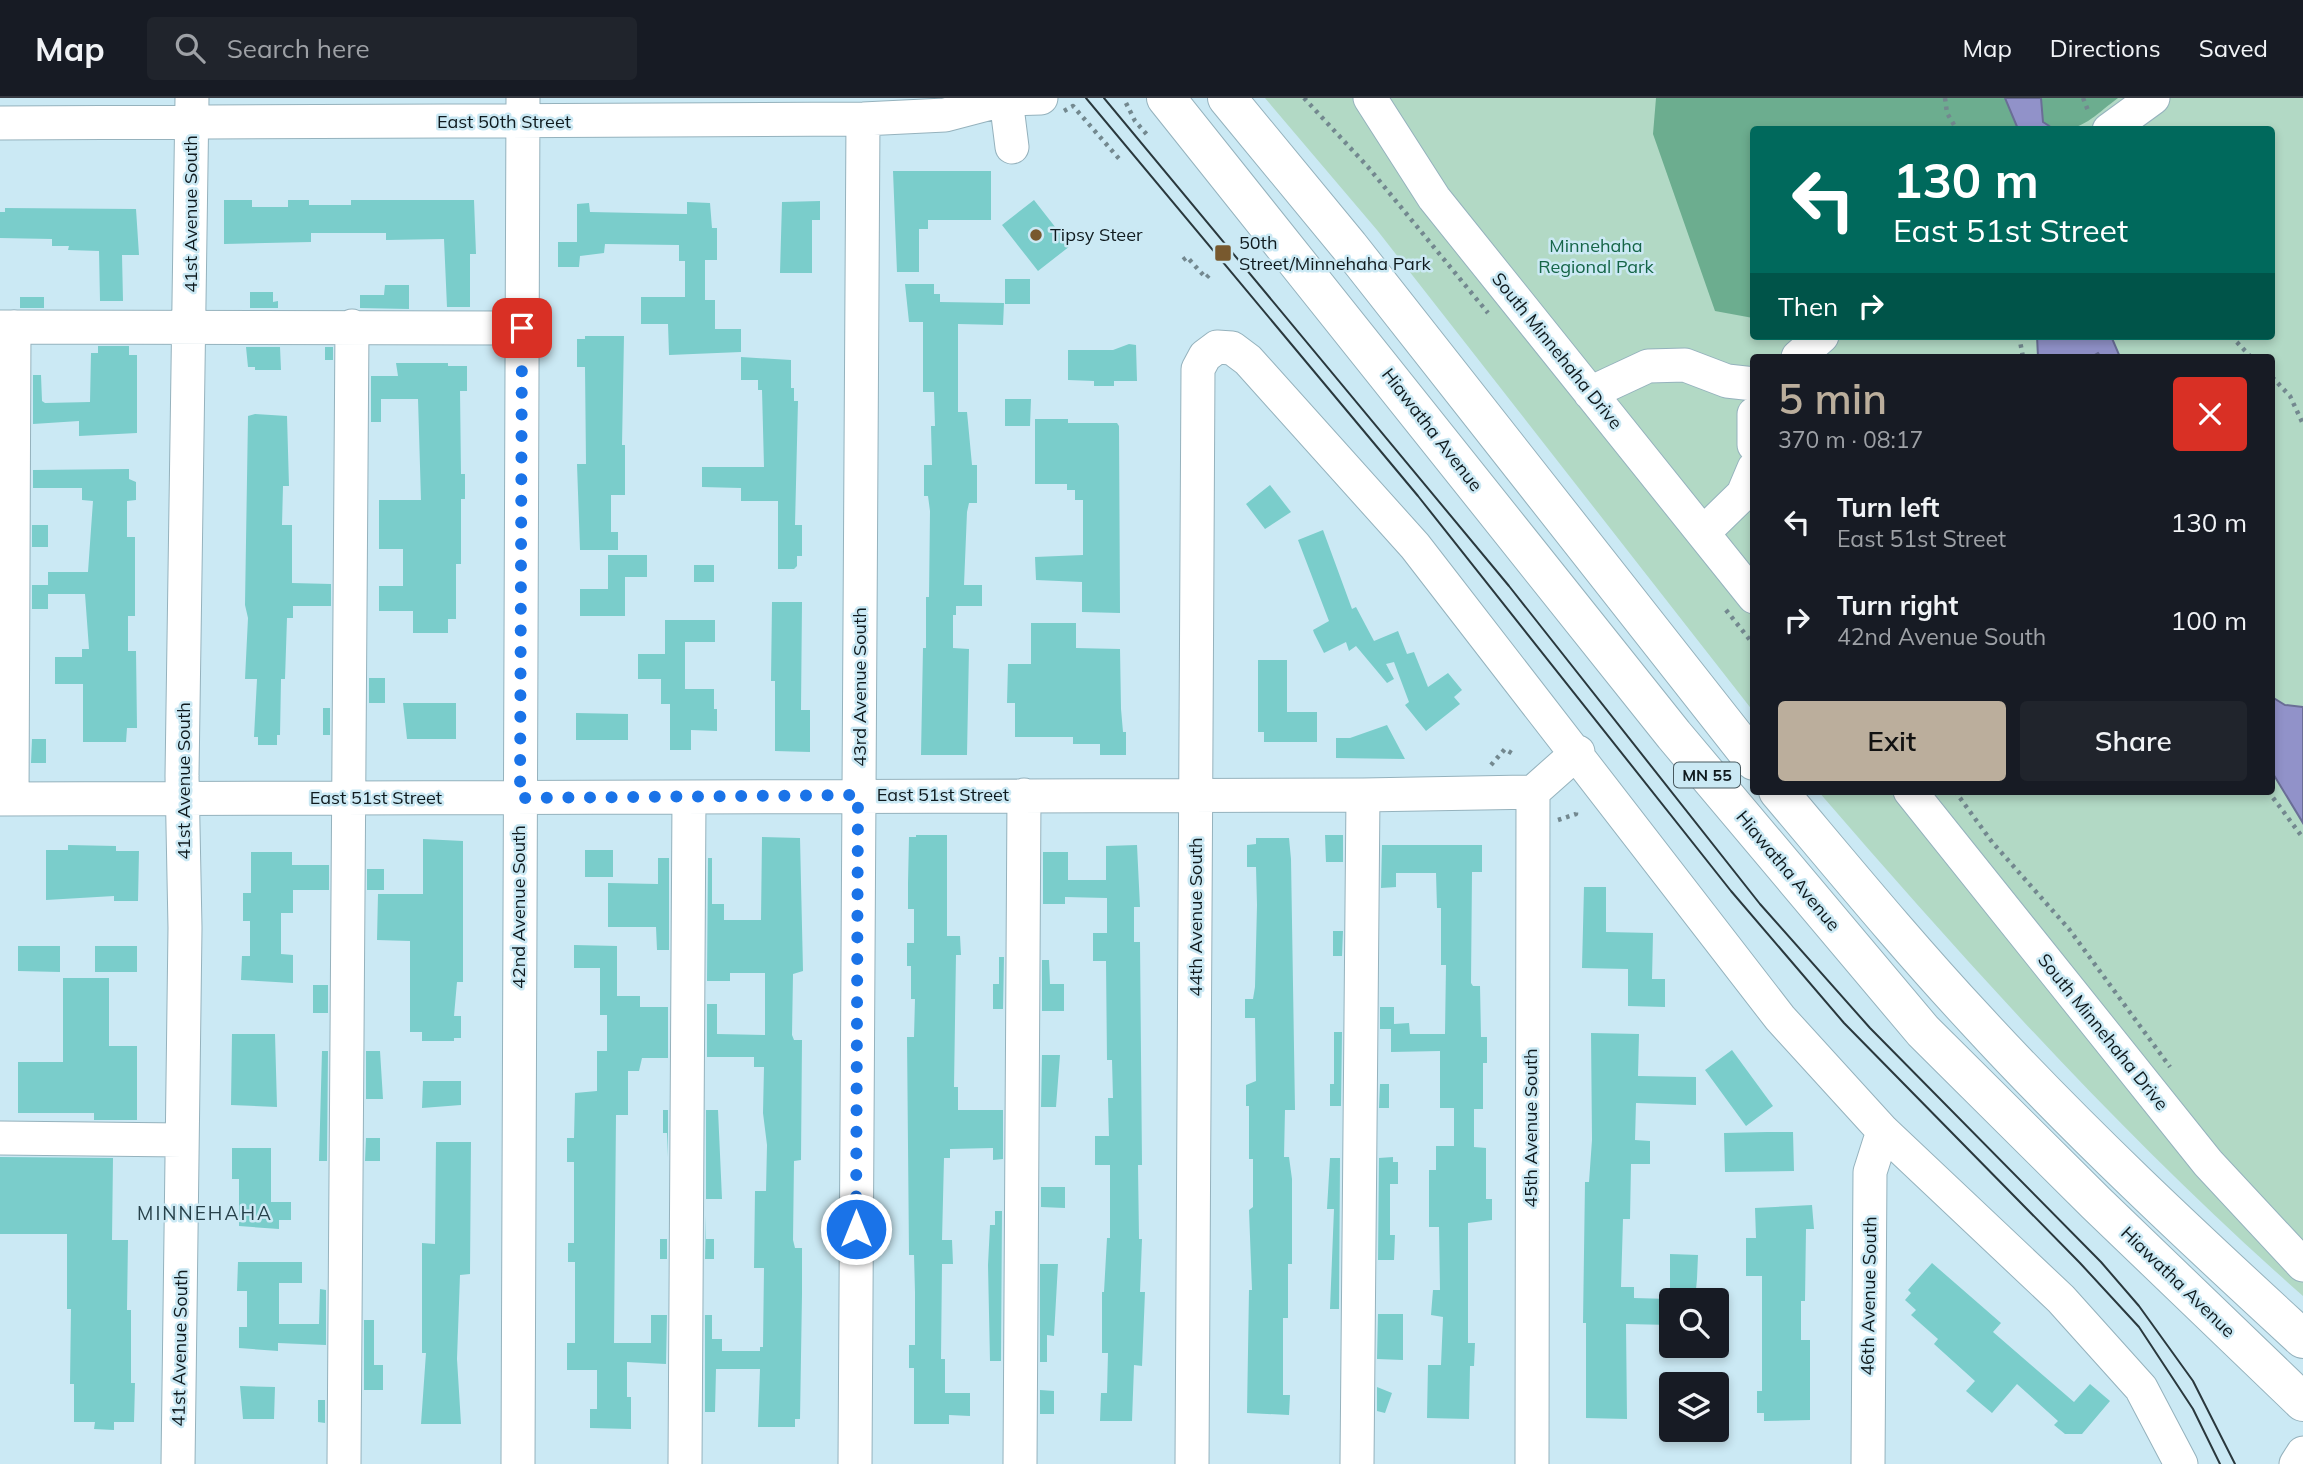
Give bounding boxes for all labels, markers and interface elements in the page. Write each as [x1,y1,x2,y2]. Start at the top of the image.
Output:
search box [147,17,637,80]
text: Map [35,28,105,69]
icon: search [171,29,209,67]
text: Search here [227,32,370,65]
text: Map [1962,33,2012,63]
text: Directions [2050,33,2161,63]
text: Saved [2199,33,2268,63]
street label: East 50th Street [437,110,571,133]
street label: 41st Avenue South [179,135,202,293]
text: 130 m [1893,149,2039,210]
icon: left [1778,154,1869,245]
text: East 51st Street [1893,210,2128,250]
place label: Tipsy Steer [1050,223,1143,246]
marker: Tipsy Steer [1028,227,1044,243]
place label: 50th Street/Minnehaha Park [1239,231,1431,275]
park label: Minnehaha Regional Park [1538,234,1655,278]
marker: 50th Street/Minnehaha Park [1213,243,1233,263]
street label: South Minnehaha Drive [1487,268,1628,434]
icon: right [1852,287,1890,325]
text: Then [1778,290,1838,323]
pin [492,298,552,358]
icon: arrive [503,309,541,347]
street label: Hiawatha Avenue [1377,363,1488,496]
text: 5 min [1778,372,1887,425]
button: close [2173,377,2247,451]
text: 370 m · 08:17 [1778,425,1923,454]
text: Turn left [1837,491,1939,524]
icon: left [1778,503,1816,541]
text: 130 m [2171,506,2247,539]
text: East 51st Street [1837,524,2006,553]
text: Turn right [1837,589,1958,622]
icon: right [1778,601,1816,639]
text: 100 m [2171,604,2247,637]
street label: 43rd Avenue South [848,607,871,767]
text: 42nd Avenue South [1837,622,2046,651]
button: Exit [1778,701,2006,781]
button: Share [2020,701,2247,781]
street label: 41st Avenue South [172,702,195,860]
road number: MN 55 [1674,762,1740,788]
street label: East 51st Street [877,783,1009,806]
street label: East 51st Street [310,786,442,809]
street label: Hiawatha Avenue [1731,806,1845,936]
street label: 42nd Avenue South [507,825,530,989]
street label: 44th Avenue South [1184,837,1207,997]
street label: South Minnehaha Drive [2033,949,2174,1115]
street label: 45th Avenue South [1519,1048,1542,1208]
position arrow [819,1192,893,1266]
district label: MINNEHAHA [137,1201,273,1225]
street label: 46th Avenue South [1856,1216,1881,1376]
street label: Hiawatha Avenue [2116,1221,2240,1342]
street label: 41st Avenue South [167,1269,192,1427]
map controls [1659,1288,1729,1442]
button: search [1659,1288,1729,1358]
button: layers [1659,1372,1729,1442]

